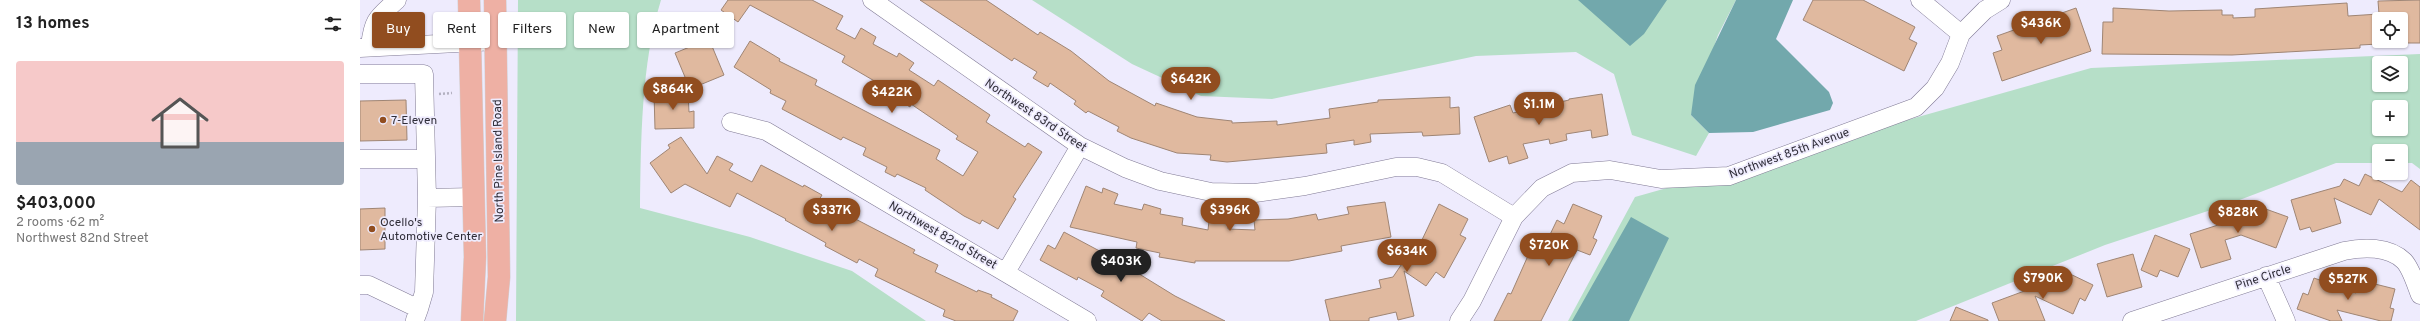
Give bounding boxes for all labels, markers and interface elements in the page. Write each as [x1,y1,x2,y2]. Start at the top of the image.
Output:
pin: $436K [2013,11,2069,45]
chip: Buy [372,12,425,48]
chip: Rent [433,12,490,48]
chip: Filters [498,12,566,48]
chip: New [574,12,629,48]
chip: Apartment [637,12,734,48]
map controls [2372,12,2408,180]
button: locate [2372,12,2408,48]
text: 13 homes [16,13,90,35]
icon: filters [322,13,344,35]
text: $436K [2020,16,2062,32]
button: layers [2372,56,2408,92]
pin: $642K [1163,67,1219,101]
text: $642K [1170,72,1212,88]
street label: Northwest 83rd Street [981,76,1090,156]
pin: $864K [645,77,701,111]
pin: $422K [864,80,920,114]
text: $864K [652,82,694,98]
text: $422K [871,85,913,101]
icon: home [144,87,216,159]
pin: $1.1M [1511,92,1567,126]
text: $1.1M [1523,97,1555,113]
street label: North Pine Island Road [490,99,508,223]
button: + [2372,100,2408,136]
place label: 7-Eleven [391,113,437,129]
marker: 7-Eleven [378,115,388,125]
street label: Northwest 85th Avenue [1727,125,1852,183]
button: − [2372,144,2408,180]
text: $403,000 [16,193,96,215]
pin: $337K [804,198,860,232]
street label: Northwest 82nd Street [885,198,1000,273]
pin: $396K [1202,198,1258,232]
pin: $828K [2210,200,2266,234]
text: $337K [812,203,852,219]
text: $396K [1210,203,1250,219]
text: $828K [2217,205,2259,221]
text: 2 rooms · 62 m² [16,215,104,231]
place label: Ocello's Automotive Center [380,215,482,245]
marker: Ocello's Automotive Center [367,224,377,234]
text: Northwest 82nd Street [16,231,149,247]
pin: $720K [1521,233,1577,267]
text: $720K [1529,238,1569,254]
pin: $634K [1379,239,1435,273]
text: $634K [1386,244,1428,260]
pin: $403K [1093,249,1149,283]
text: $403K [1100,254,1142,270]
street label: Pine Circle [2233,261,2293,294]
pin: $790K [2015,266,2071,300]
pin: $527K [2320,267,2376,301]
text: $790K [2023,271,2063,287]
text: $527K [2328,272,2368,288]

